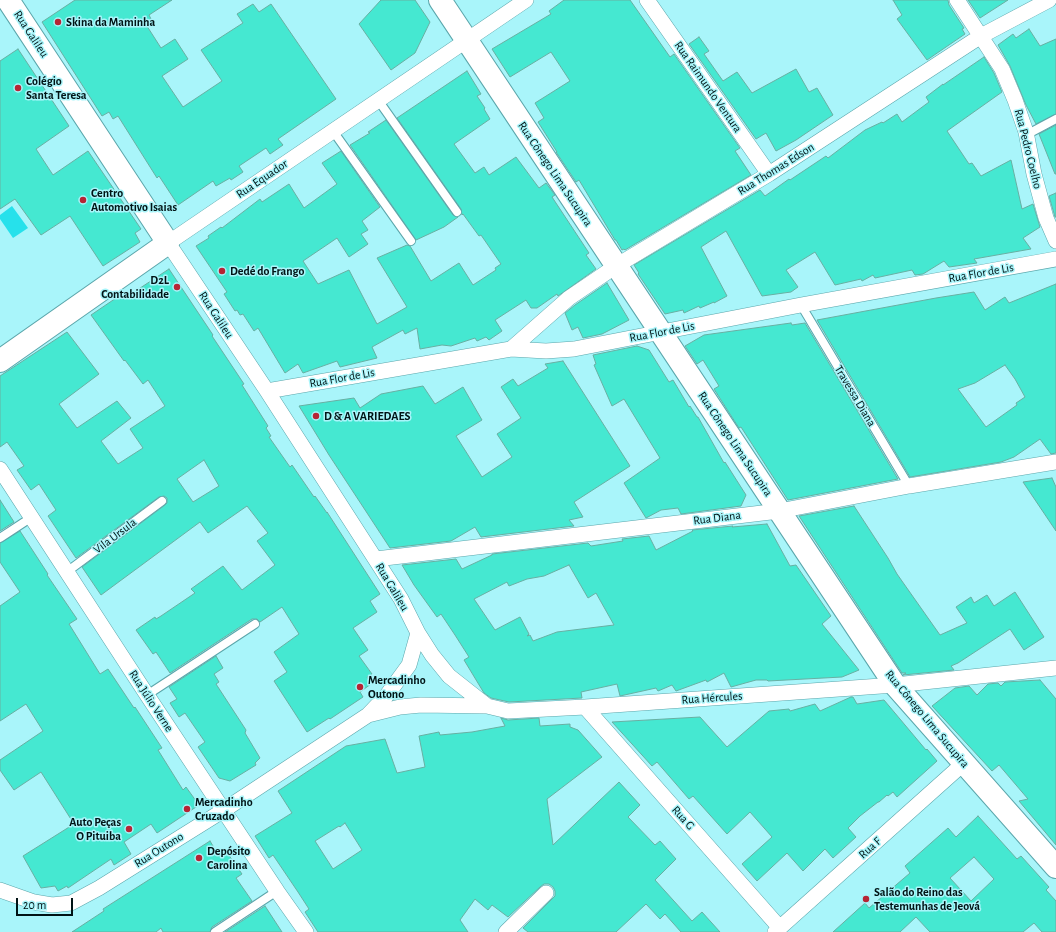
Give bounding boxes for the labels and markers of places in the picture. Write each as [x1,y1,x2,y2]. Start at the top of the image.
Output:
place label: Skina da Maminha [66,15,155,29]
marker: Skina da Maminha [53,17,63,27]
place label: Colégio Santa Teresa [26,74,87,102]
marker: Colégio Santa Teresa [13,83,23,93]
place label: Centro Automotivo Isaias [91,186,177,214]
marker: Centro Automotivo Isaias [78,195,88,205]
place label: Dedé do Frango [230,264,304,278]
marker: Dedé do Frango [217,266,227,276]
place label: D2L Contabilidade [101,273,169,301]
marker: D2L Contabilidade [172,282,182,292]
place label: D & A VARIEDAES [324,409,411,423]
marker: D & A VARIEDAES [311,411,321,421]
place label: Mercadinho Outono [368,673,426,701]
marker: Mercadinho Outono [355,682,365,692]
place label: Mercadinho Cruzado [195,795,253,823]
marker: Mercadinho Cruzado [182,804,192,814]
place label: Auto Peças O Pituiba [69,815,121,843]
marker: Auto Peças O Pituiba [124,824,134,834]
place label: Depósito Carolina [207,844,250,872]
marker: Depósito Carolina [194,853,204,863]
place label: Salão do Reino das Testemunhas de Jeová [874,885,980,913]
marker: Salão do Reino das Testemunhas de Jeová [861,894,871,904]

